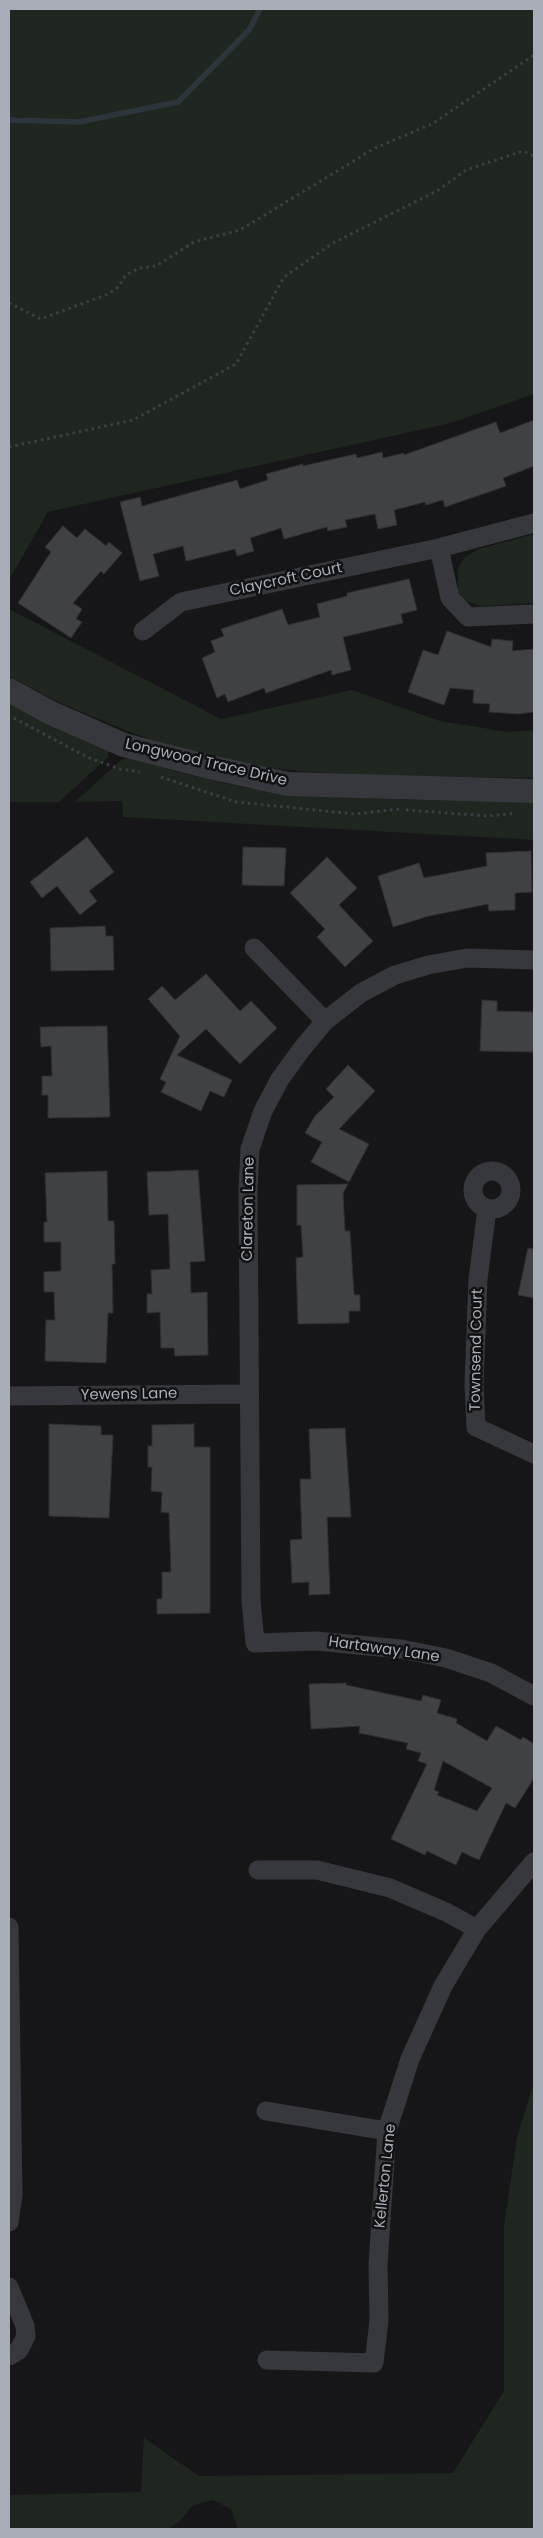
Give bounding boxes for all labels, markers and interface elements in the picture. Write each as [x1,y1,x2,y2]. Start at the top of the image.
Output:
street label: Claycroft Court [228,559,344,601]
street label: Longwood Trace Drive [123,736,289,790]
street label: Clareton Lane [239,1157,259,1261]
street label: Townsend Court [467,1289,487,1411]
street label: Yewens Lane [81,1385,177,1405]
street label: Hartaway Lane [327,1633,441,1667]
street label: Kellerton Lane [372,2123,400,2229]

